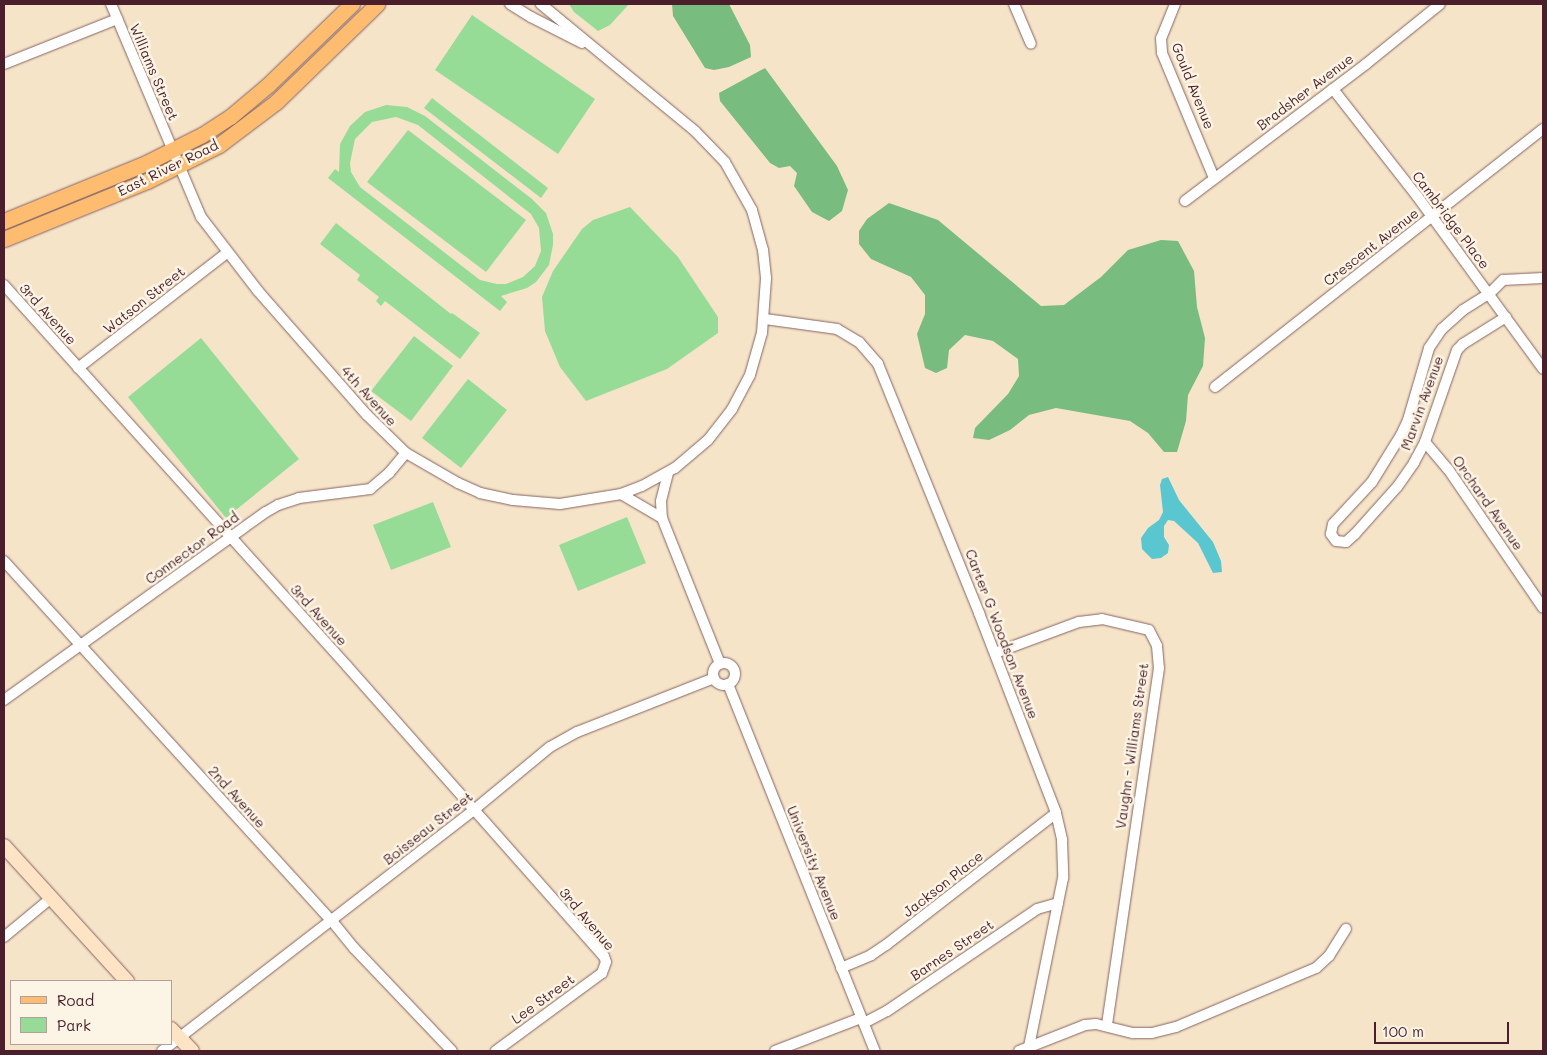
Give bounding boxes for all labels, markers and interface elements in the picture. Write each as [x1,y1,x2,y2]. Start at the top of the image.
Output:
street label: Williams Street [126,21,182,123]
street label: Gould Avenue [1168,40,1218,132]
street label: Bradsher Avenue [1253,50,1357,134]
street label: East River Road [115,136,221,200]
street label: Cambridge Place [1409,168,1493,272]
street label: Crescent Avenue [1320,205,1422,289]
street label: Watson Street [100,263,188,337]
street label: 3rd Avenue [16,280,80,348]
street label: Marvin Avenue [1397,353,1447,453]
street label: 4th Avenue [338,362,400,430]
street label: Orchard Avenue [1449,452,1527,554]
street label: Connector Road [142,508,242,588]
street label: Carter G Woodson Avenue [962,547,1042,721]
street label: 3rd Avenue [287,581,351,649]
street label: Vaughn - Williams Street [1112,662,1152,830]
street label: 2nd Avenue [205,763,269,831]
street label: Boisseau Street [380,788,476,868]
street label: University Avenue [783,803,845,923]
street label: Jackson Place [900,847,986,921]
street label: 3rd Avenue [556,884,618,954]
street label: Barnes Street [907,916,997,984]
street label: Lee Street [508,971,578,1027]
legend [10,980,172,1045]
text: Road [57,990,94,1010]
scale bar [1377,1012,1512,1044]
text: Park [57,1015,91,1035]
text: 100 m [1382,1021,1424,1041]

